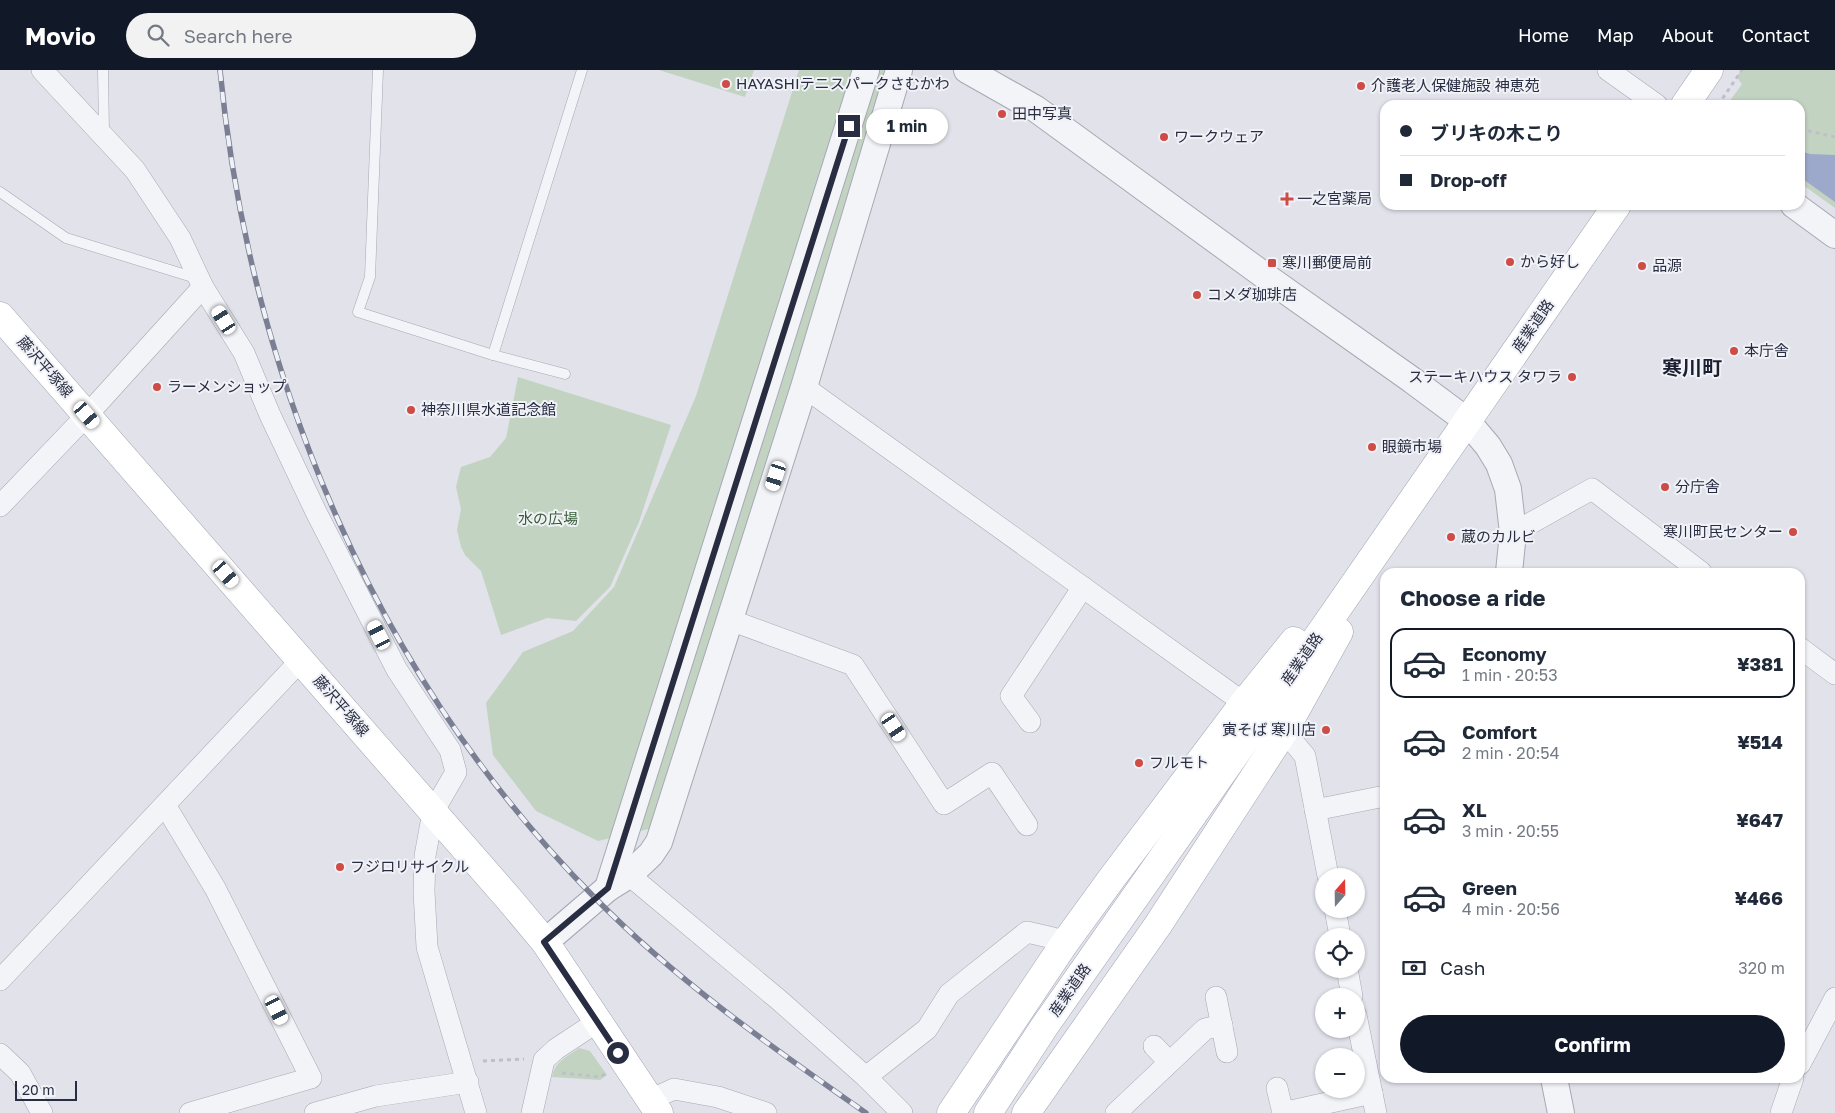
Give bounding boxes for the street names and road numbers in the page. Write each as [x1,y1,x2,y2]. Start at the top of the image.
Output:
street label: 産業道路 [1508,296,1557,355]
street label: 藤沢平塚線 [14,332,77,401]
street label: 産業道路 [1277,629,1326,688]
street label: 藤沢平塚線 [310,671,373,740]
street label: 産業道路 [1045,960,1094,1019]

